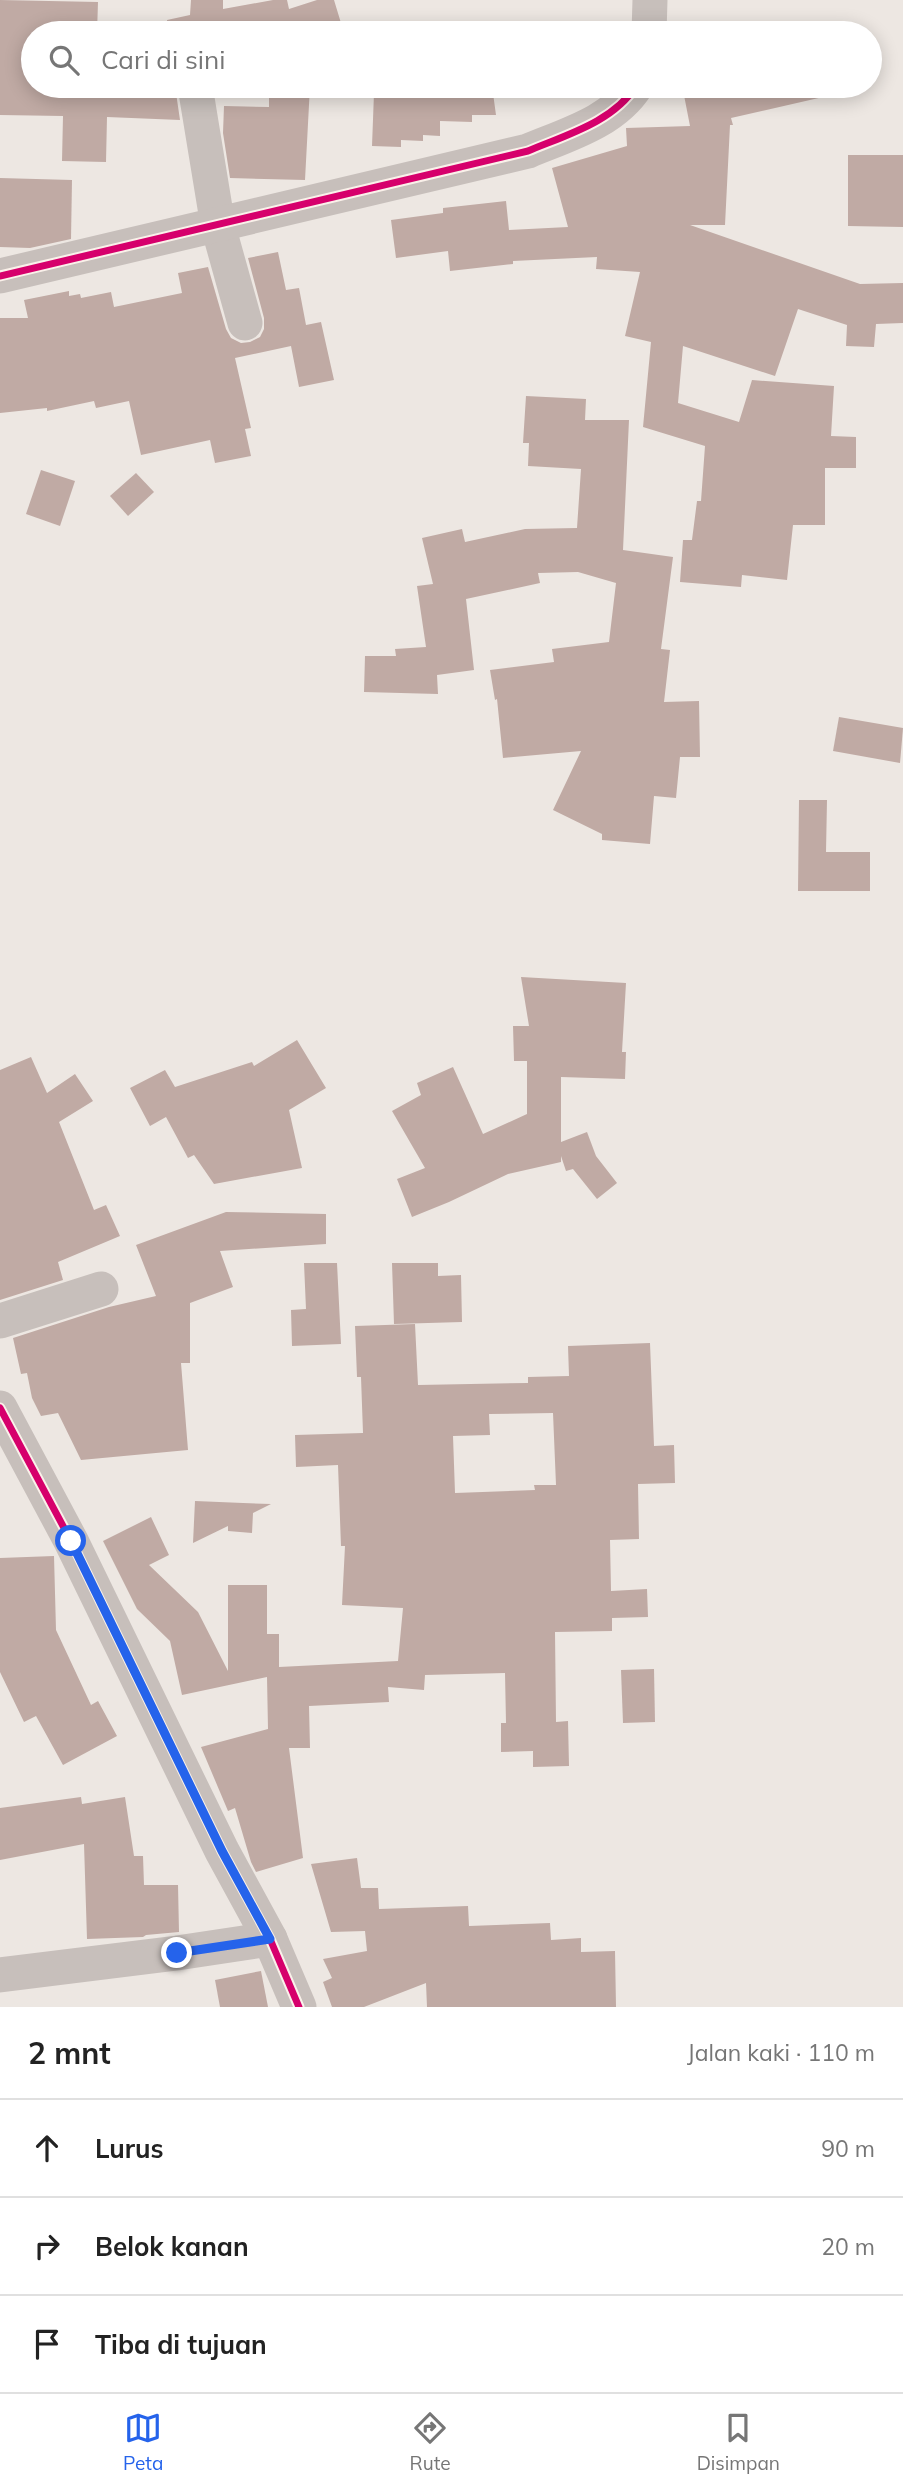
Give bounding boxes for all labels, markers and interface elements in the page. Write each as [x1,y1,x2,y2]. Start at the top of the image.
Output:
search box [21,21,882,98]
icon: search [45,41,83,79]
text: Cari di sini [101,43,225,76]
route start [55,1525,86,1556]
route end [161,1937,192,1968]
text: 2 mnt [28,2034,111,2072]
text: Jalan kaki · 110 m [687,2038,875,2067]
icon: ahead [28,2129,66,2167]
text: Lurus [95,2132,164,2165]
text: 90 m [821,2134,875,2163]
icon: right [28,2227,66,2265]
text: Belok kanan [95,2230,249,2263]
text: 20 m [821,2232,875,2261]
icon: arrive [28,2325,66,2363]
text: Tiba di tujuan [95,2328,267,2361]
tab: Peta [123,2409,163,2475]
tab: Rute [410,2409,451,2475]
tab: Disimpan [697,2409,780,2475]

